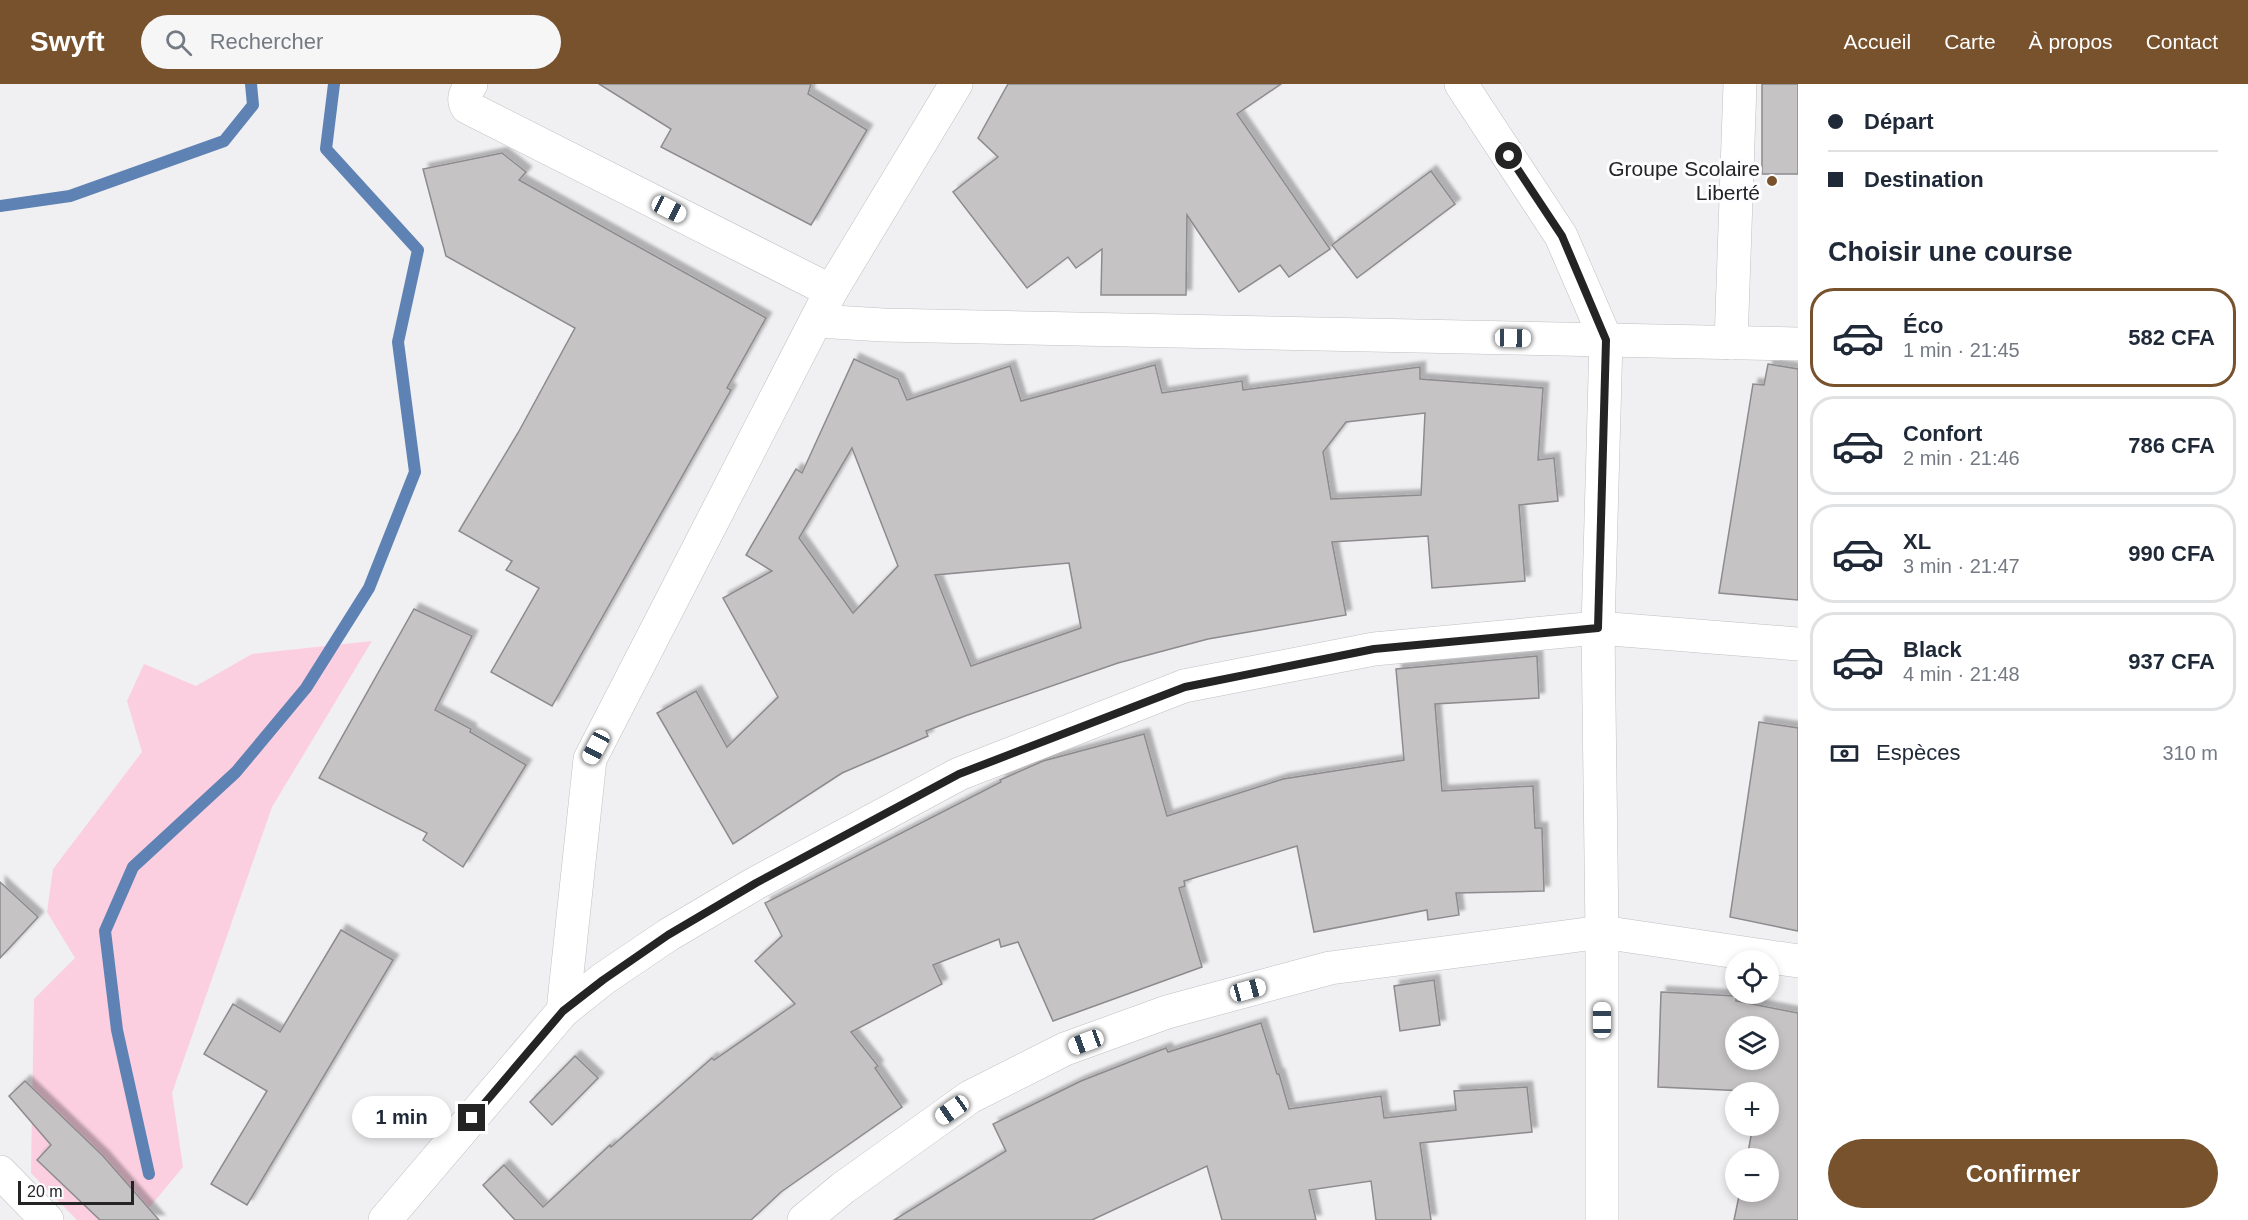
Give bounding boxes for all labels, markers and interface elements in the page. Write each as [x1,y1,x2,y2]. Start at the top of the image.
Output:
search box [141,15,561,69]
text: Swyft [30,26,105,57]
icon: search [162,26,195,59]
text: Rechercher [210,29,323,54]
text: Accueil [1844,30,1911,53]
text: Carte [1944,30,1996,53]
text: À propos [2029,30,2113,53]
text: Contact [2146,30,2218,53]
text: Départ [1864,109,1934,134]
route start [1495,142,1522,169]
place label: Groupe Scolaire Liberté [1608,157,1760,204]
text: Destination [1864,167,1984,192]
marker: Groupe Scolaire Liberté [1765,174,1779,188]
car [649,193,689,225]
text: Choisir une course [1828,237,2073,267]
icon: car [1831,311,1885,365]
text: Éco [1903,313,1943,338]
text: 582 CFA [2128,325,2215,350]
car [1495,329,1531,347]
text: 1 min · 21:45 [1903,339,2020,361]
icon: car [1831,419,1885,473]
text: Confort [1903,421,1982,446]
text: 786 CFA [2128,433,2215,458]
text: 2 min · 21:46 [1903,447,2020,469]
icon: car [1831,527,1885,581]
text: XL [1903,529,1931,554]
text: 990 CFA [2128,541,2215,566]
text: 3 min · 21:47 [1903,555,2020,577]
icon: car [1831,635,1885,689]
text: Black [1903,637,1962,662]
text: 937 CFA [2128,649,2215,674]
text: 4 min · 21:48 [1903,663,2020,685]
car [580,727,612,767]
icon: cash [1828,737,1861,770]
text: Espèces [1876,740,1960,765]
text: 310 m [2162,742,2218,764]
map controls [1725,950,1779,1202]
button: locate [1725,950,1779,1004]
car [1228,977,1268,1003]
car [1593,1002,1611,1038]
button: layers [1725,1016,1779,1070]
car [1066,1027,1106,1057]
button: + [1725,1082,1779,1136]
car [932,1092,972,1128]
callout: 1 min [352,1097,451,1139]
route end [458,1104,485,1131]
text: 1 min [375,1106,428,1128]
button: Confirmer [1828,1139,2218,1208]
button: − [1725,1148,1779,1202]
scale bar [18,1178,134,1206]
text: 20 m [27,1183,63,1200]

